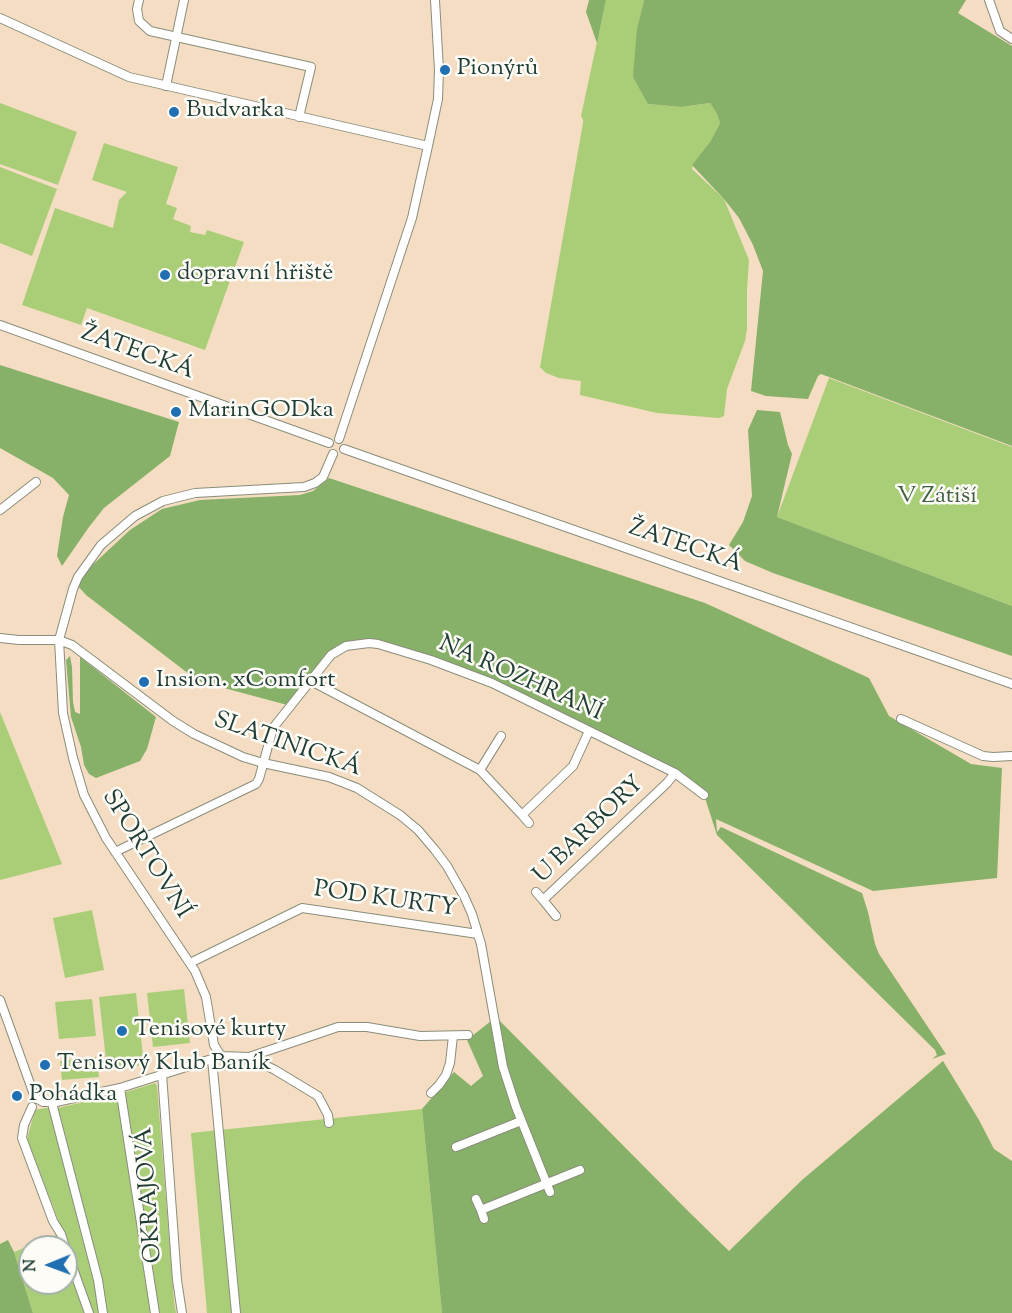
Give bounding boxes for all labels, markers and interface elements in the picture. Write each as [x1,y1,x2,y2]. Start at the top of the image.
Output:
place label: Pionýrů [457,56,538,84]
marker: Pionýrů [438,63,452,77]
place label: Budvarka [186,98,285,126]
marker: Budvarka [167,105,181,119]
place label: dopravní hřiště [177,261,333,289]
marker: dopravní hřiště [158,268,172,282]
street label: ŽATECKÁ [76,320,198,388]
place label: MarinGODka [188,398,334,426]
marker: MarinGODka [169,405,183,419]
park label: V Zátiší [897,484,977,512]
street label: ŽATECKÁ [624,515,746,581]
street label: NA ROZHRANÍ [433,631,607,729]
place label: Insion. xComfort [156,668,335,696]
marker: Insion. xComfort [137,675,151,689]
street label: SLATINICKÁ [209,707,365,785]
street label: U BARBORY [529,771,651,891]
street label: SPORTOVNÍ [94,785,196,925]
street label: POD KURTY [312,877,458,925]
place label: Tenisové kurty [134,1017,287,1045]
marker: Tenisové kurty [115,1024,129,1038]
place label: Tenisový Klub Baník [57,1051,271,1079]
marker: Tenisový Klub Baník [38,1058,52,1072]
place label: Pohádka [29,1082,117,1110]
marker: Pohádka [10,1089,24,1103]
street label: OKRAJOVÁ [132,1126,170,1264]
north arrow [18,1235,78,1295]
text: N [20,1259,43,1272]

